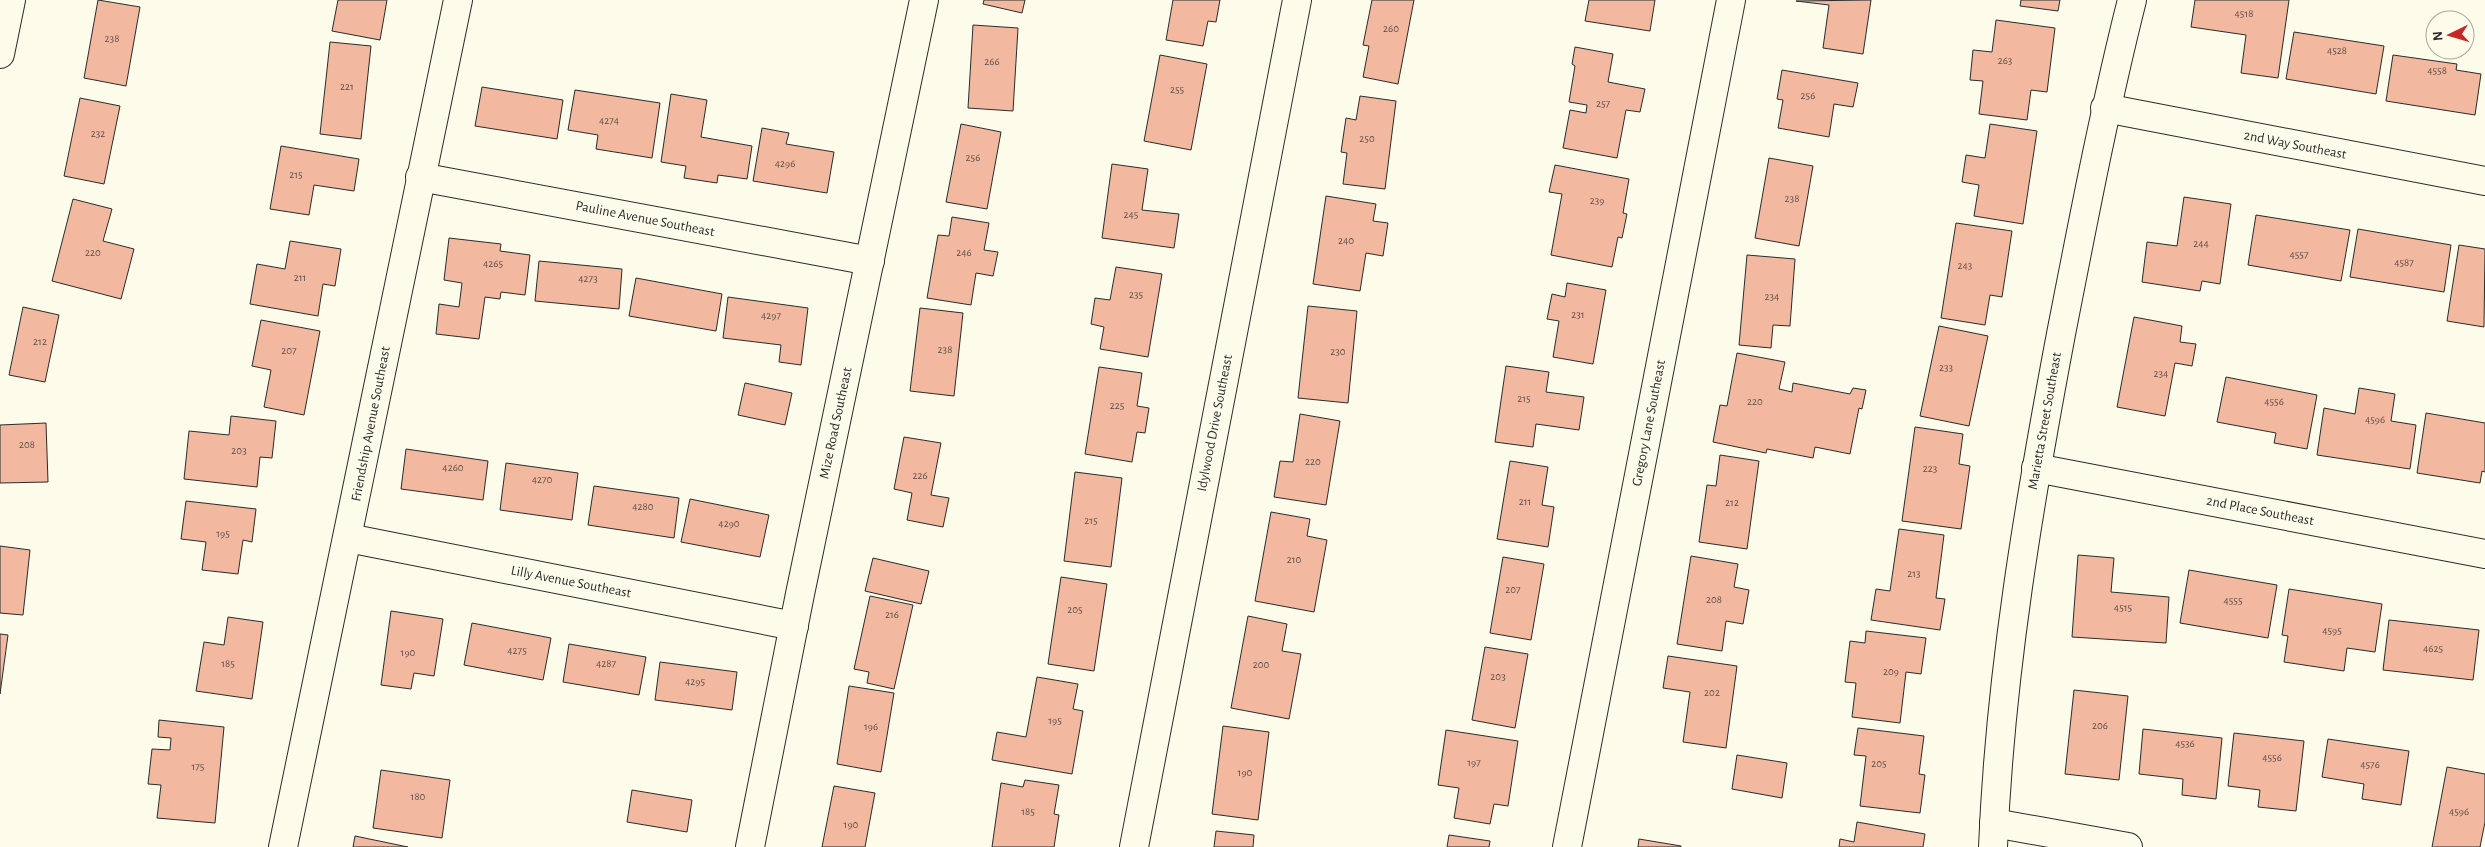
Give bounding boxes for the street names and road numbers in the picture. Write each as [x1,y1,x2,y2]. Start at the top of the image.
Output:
street label: 2nd Way Southeast [2243,128,2348,162]
street label: Pauline Avenue Southeast [574,199,716,239]
street label: Friendship Avenue Southeast [349,345,393,503]
street label: Marietta Street Southeast [2026,351,2064,491]
street label: Idylwood Drive Southeast [1195,353,1235,492]
street label: Gregory Lane Southeast [1630,358,1668,487]
street label: Mize Road Southeast [817,365,855,480]
street label: 2nd Place Southeast [2205,494,2315,528]
street label: Lilly Avenue Southeast [510,563,633,601]

